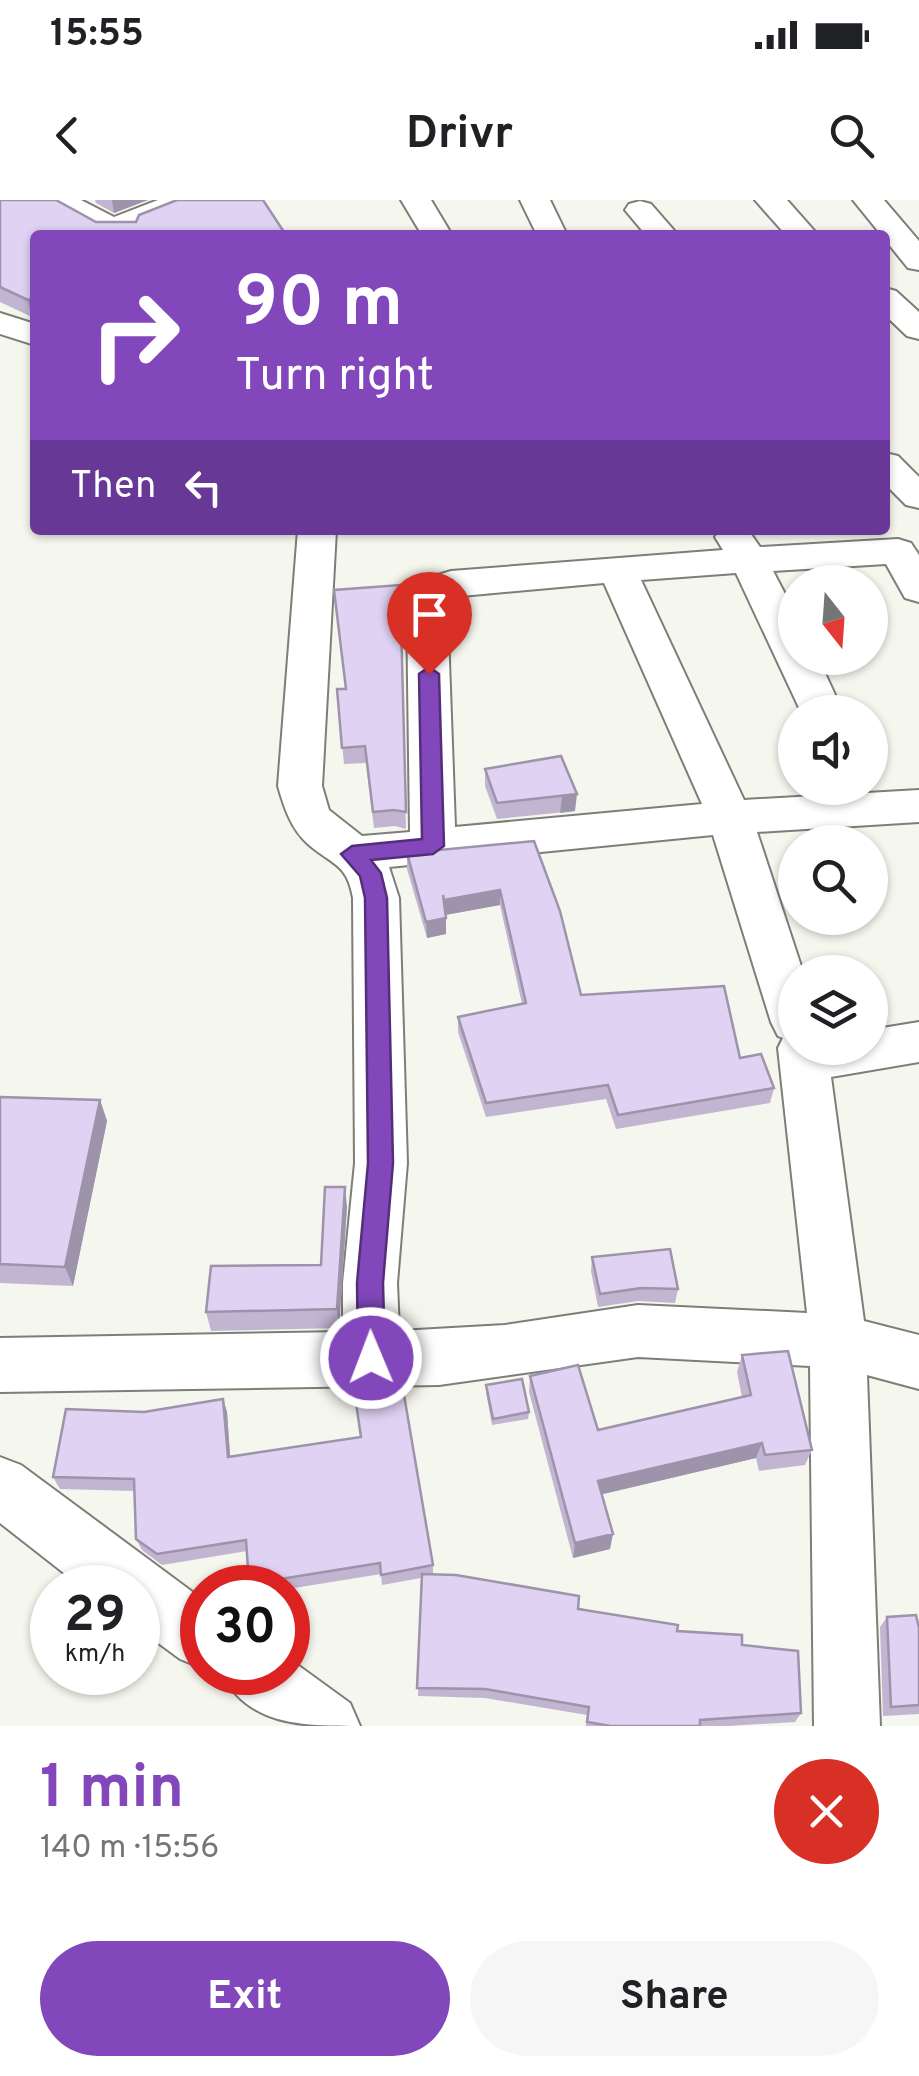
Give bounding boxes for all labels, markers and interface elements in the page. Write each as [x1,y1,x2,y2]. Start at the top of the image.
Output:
text: 15:55 [50,11,144,60]
text: Drivr [406,107,513,164]
icon: back [40,108,95,163]
icon: search [824,108,879,163]
text: 90 m [235,262,403,351]
icon: right [70,270,200,400]
text: Turn right [235,349,434,406]
icon: left [176,460,231,515]
text: Then [70,463,156,512]
north arrow [778,565,888,675]
map controls [778,565,888,1065]
pin [387,572,472,675]
icon: arrive [402,587,457,642]
button: sound [778,695,888,805]
button: search [778,825,888,935]
button: layers [778,955,888,1065]
position arrow [319,1306,423,1410]
speed limit sign: 30 [180,1565,310,1695]
text: 29 [64,1586,126,1649]
text: km/h [65,1639,125,1671]
text: 1 min [40,1753,184,1829]
button: close [774,1759,879,1864]
text: 140 m · 15:56 [40,1829,219,1869]
button: Exit [40,1941,450,2056]
button: Share [470,1941,879,2056]

